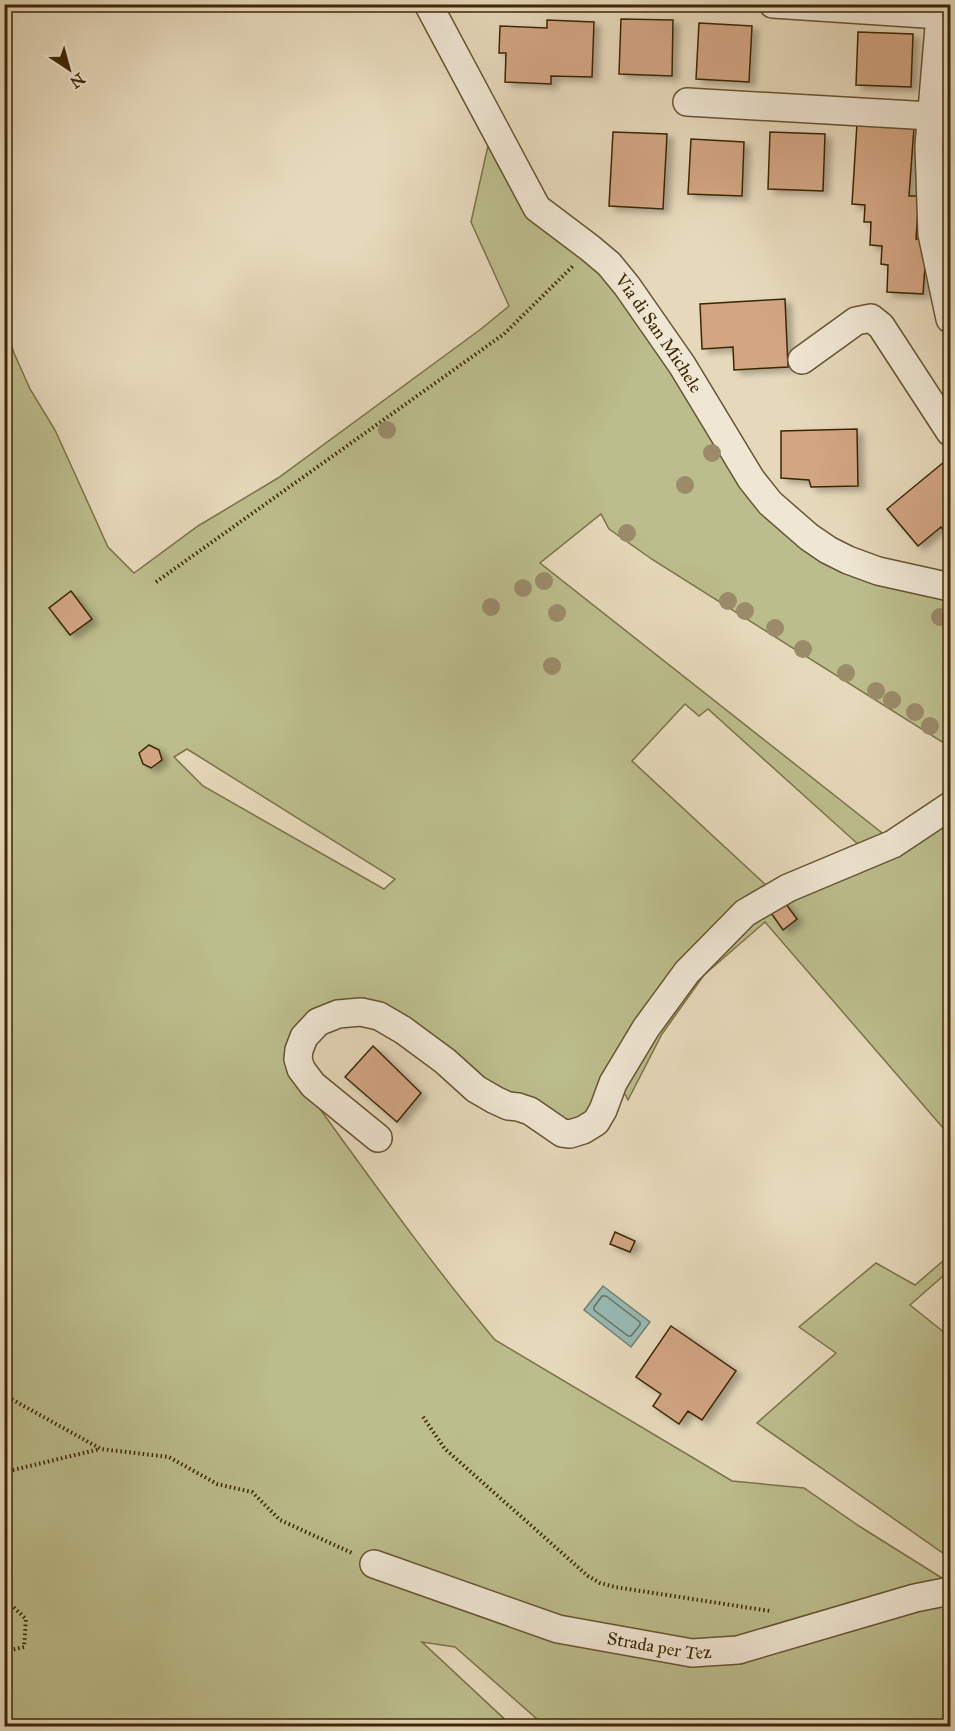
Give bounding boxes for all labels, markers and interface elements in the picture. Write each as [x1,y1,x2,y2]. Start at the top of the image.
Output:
north arrow [39,39,99,99]
text: N [66,69,89,93]
street label: Via di San Michele [610,269,707,397]
street label: Strada per Tez [605,1627,712,1665]

